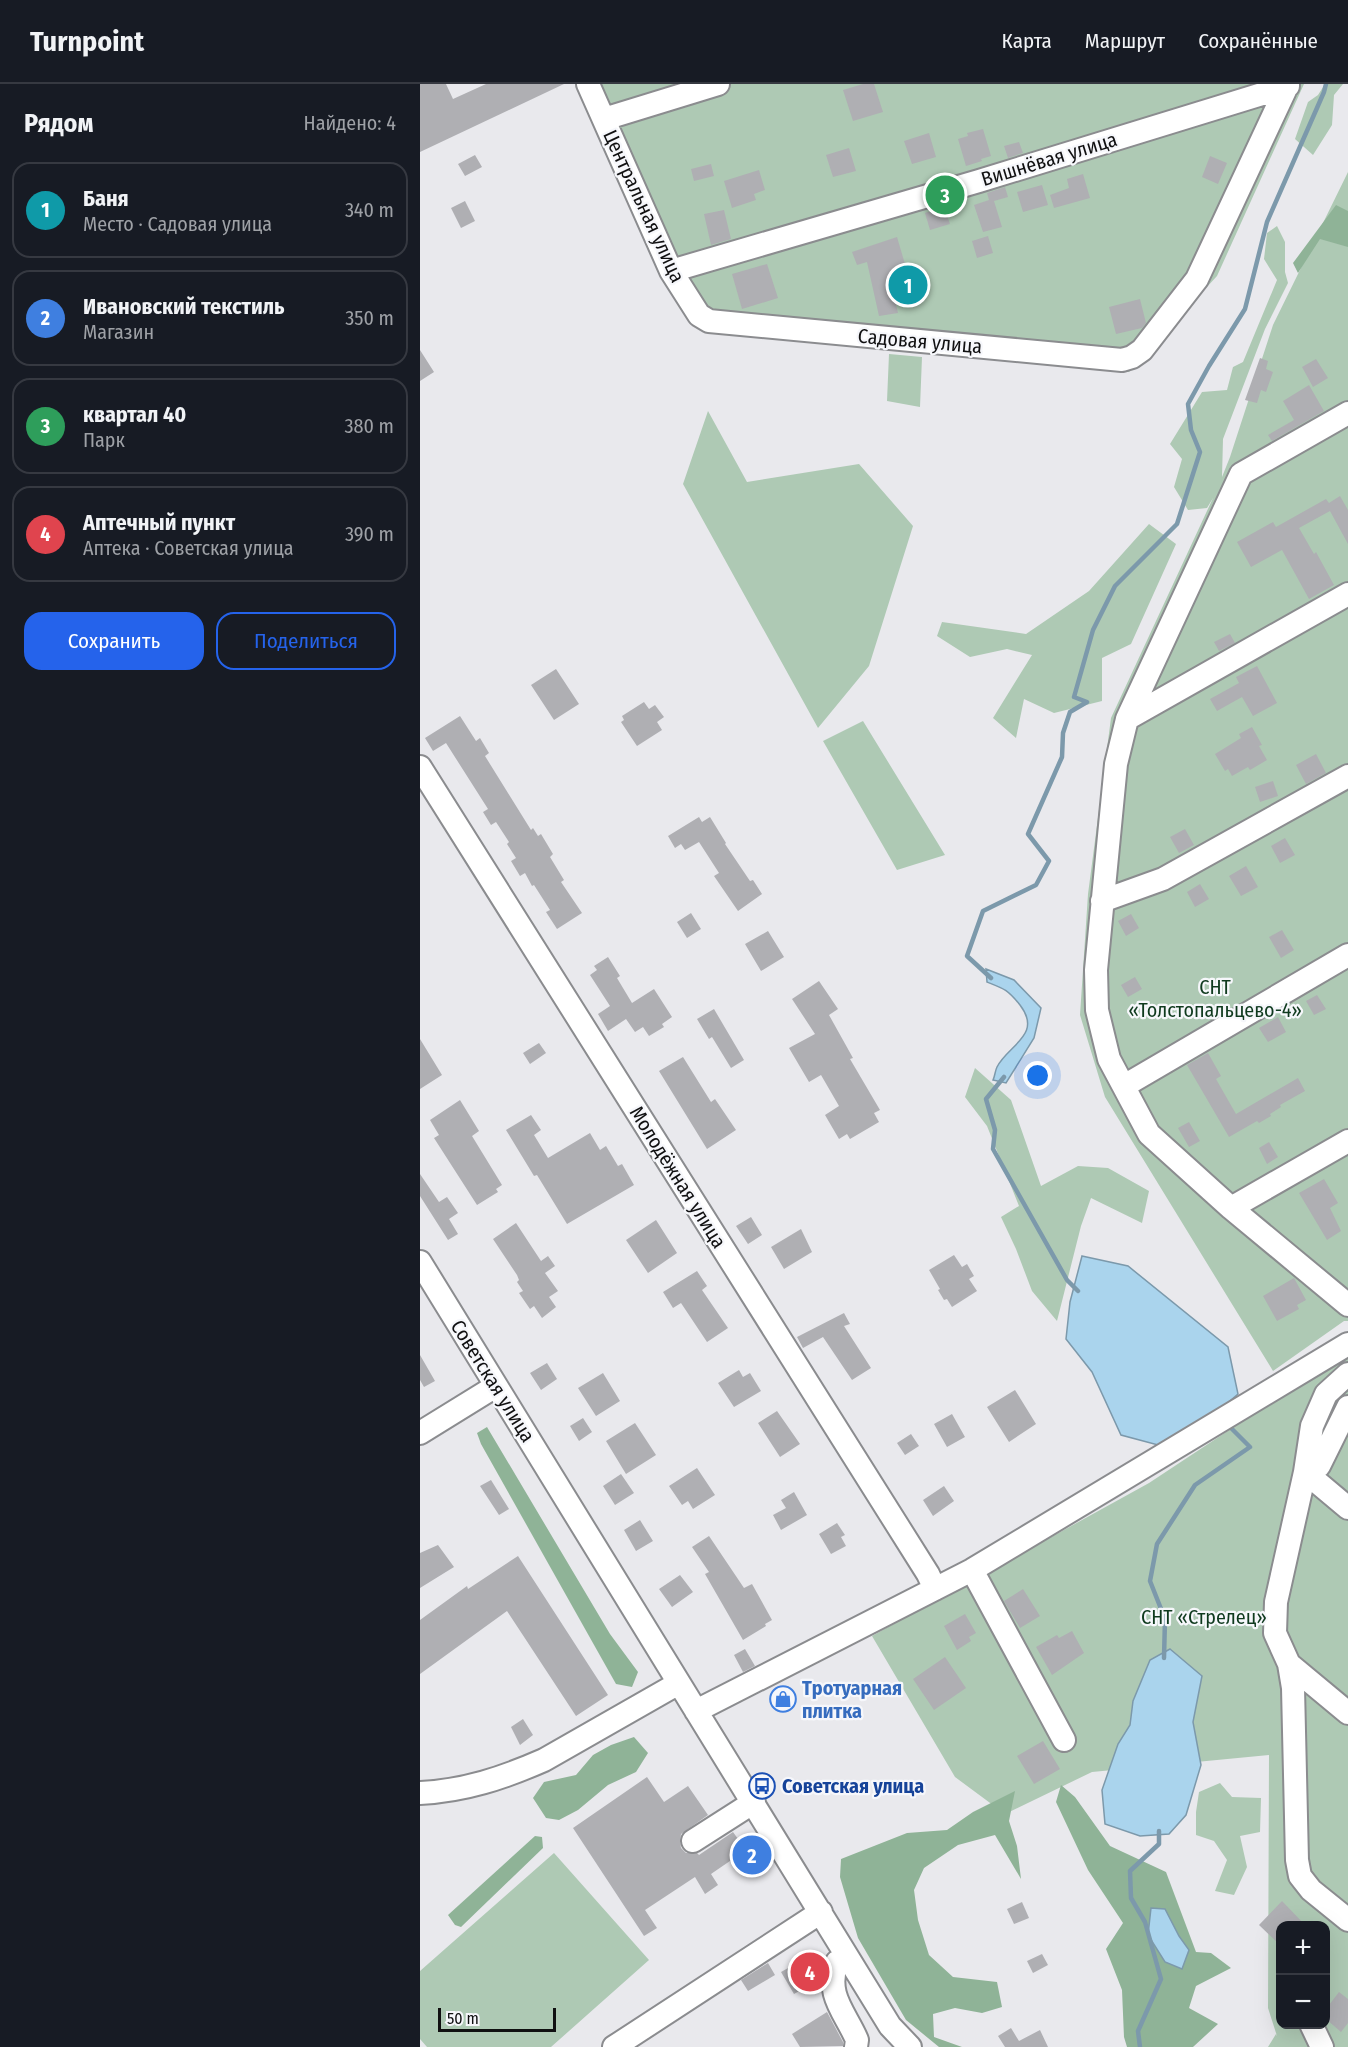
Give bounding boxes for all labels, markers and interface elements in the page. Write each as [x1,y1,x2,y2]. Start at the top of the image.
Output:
text: Turnpoint [30,25,144,58]
text: Карта [1002,28,1052,54]
text: Маршрут [1085,28,1165,54]
text: Сохранённые [1198,28,1318,54]
text: Рядом [24,108,93,139]
text: Найдено: 4 [304,111,396,135]
street label: Центральная улица [598,126,690,286]
street label: Вишнёвая улица [978,127,1120,191]
pin: 3 [926,172,964,218]
text: Баня [83,185,129,212]
text: 1 [41,198,50,222]
text: 340 m [345,198,394,222]
text: Место · Садовая улица [83,212,272,236]
pin: 1 [888,262,928,308]
text: Ивановский текстиль [83,293,285,320]
text: 2 [41,306,50,330]
text: 350 m [345,306,394,330]
text: Магазин [83,320,154,344]
street label: Садовая улица [857,324,983,358]
text: квартал 40 [83,401,186,428]
text: 3 [41,414,50,438]
text: 380 m [344,414,394,438]
text: Парк [83,428,125,452]
text: Аптечный пункт [83,509,235,536]
text: 4 [40,522,51,546]
text: 390 m [345,522,394,546]
text: Аптека · Советская улица [83,536,294,560]
button: Сохранить [24,612,204,670]
button: Поделиться [216,612,396,670]
park label: СНТ «Толстопальцево-4» [1128,975,1302,1022]
your location [1023,1061,1052,1090]
street label: Молодёжная улица [625,1102,731,1252]
street label: Советская улица [446,1316,540,1446]
park label: СНТ «Стрелец» [1141,1605,1267,1629]
place label: Тротуарная плитка [802,1676,902,1723]
shop icon: Тротуарная плитка [768,1684,798,1714]
bus stop icon: Советская улица [747,1771,777,1801]
place label: Советская улица [782,1774,924,1798]
pin: 2 [732,1832,772,1878]
map controls [1276,1921,1330,2029]
button: + [1276,1921,1330,1975]
pin: 4 [790,1950,830,1994]
button: − [1276,1975,1330,2029]
scale bar [438,2005,556,2032]
text: 50 m [447,2009,479,2028]

